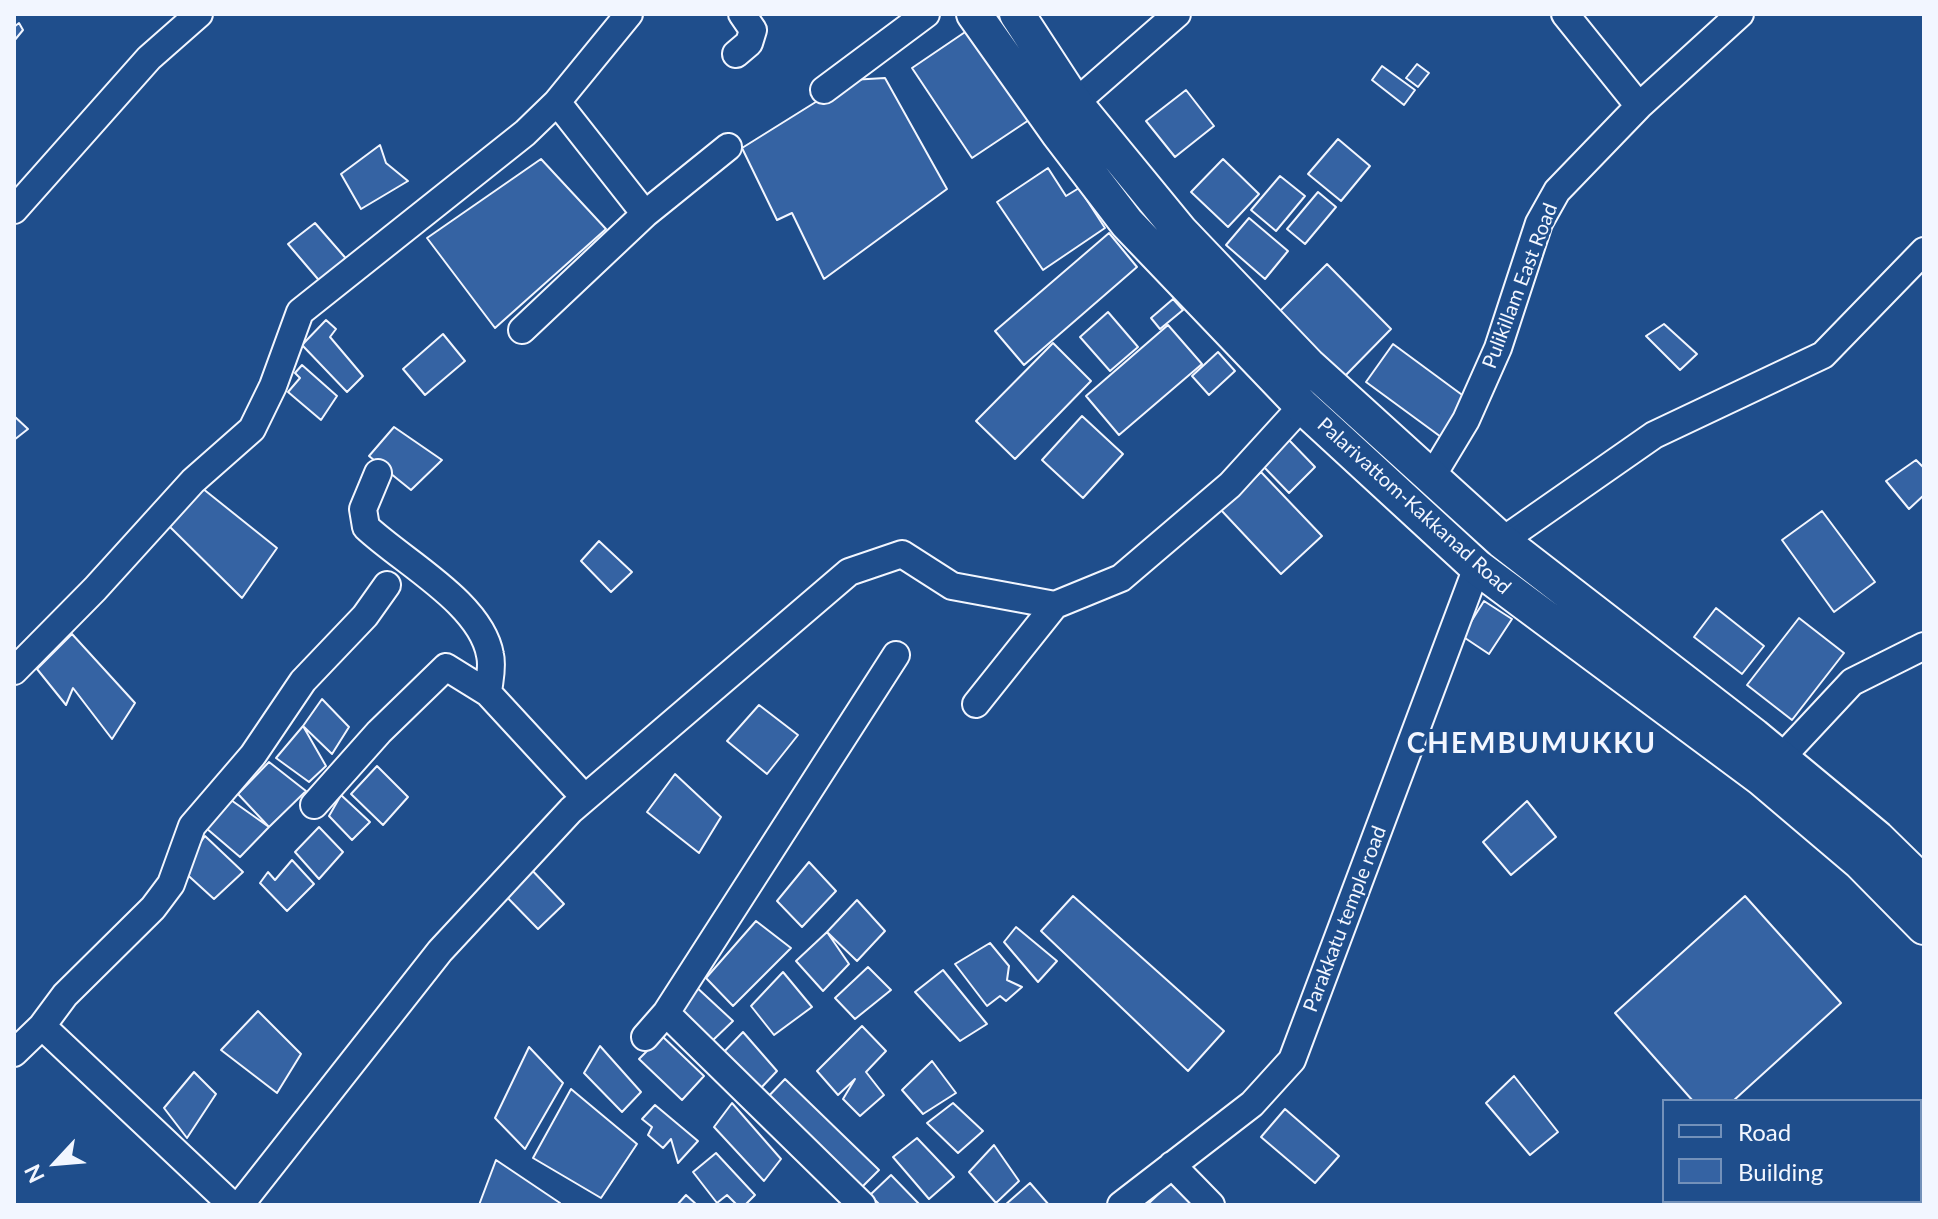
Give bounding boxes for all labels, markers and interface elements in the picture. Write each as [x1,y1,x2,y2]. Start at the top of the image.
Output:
street label: Pulikillam East Road [1477,200,1563,372]
street label: Palarivattom-Kakkanad Road [1312,413,1516,599]
district label: CHEMBUMUKKU [1407,727,1657,761]
street label: Parakkatu temple road [1298,823,1392,1015]
legend [1662,1099,1922,1203]
text: Road [1738,1117,1791,1146]
north arrow [16,1123,96,1203]
text: Building [1738,1157,1823,1186]
text: N [18,1160,50,1187]

